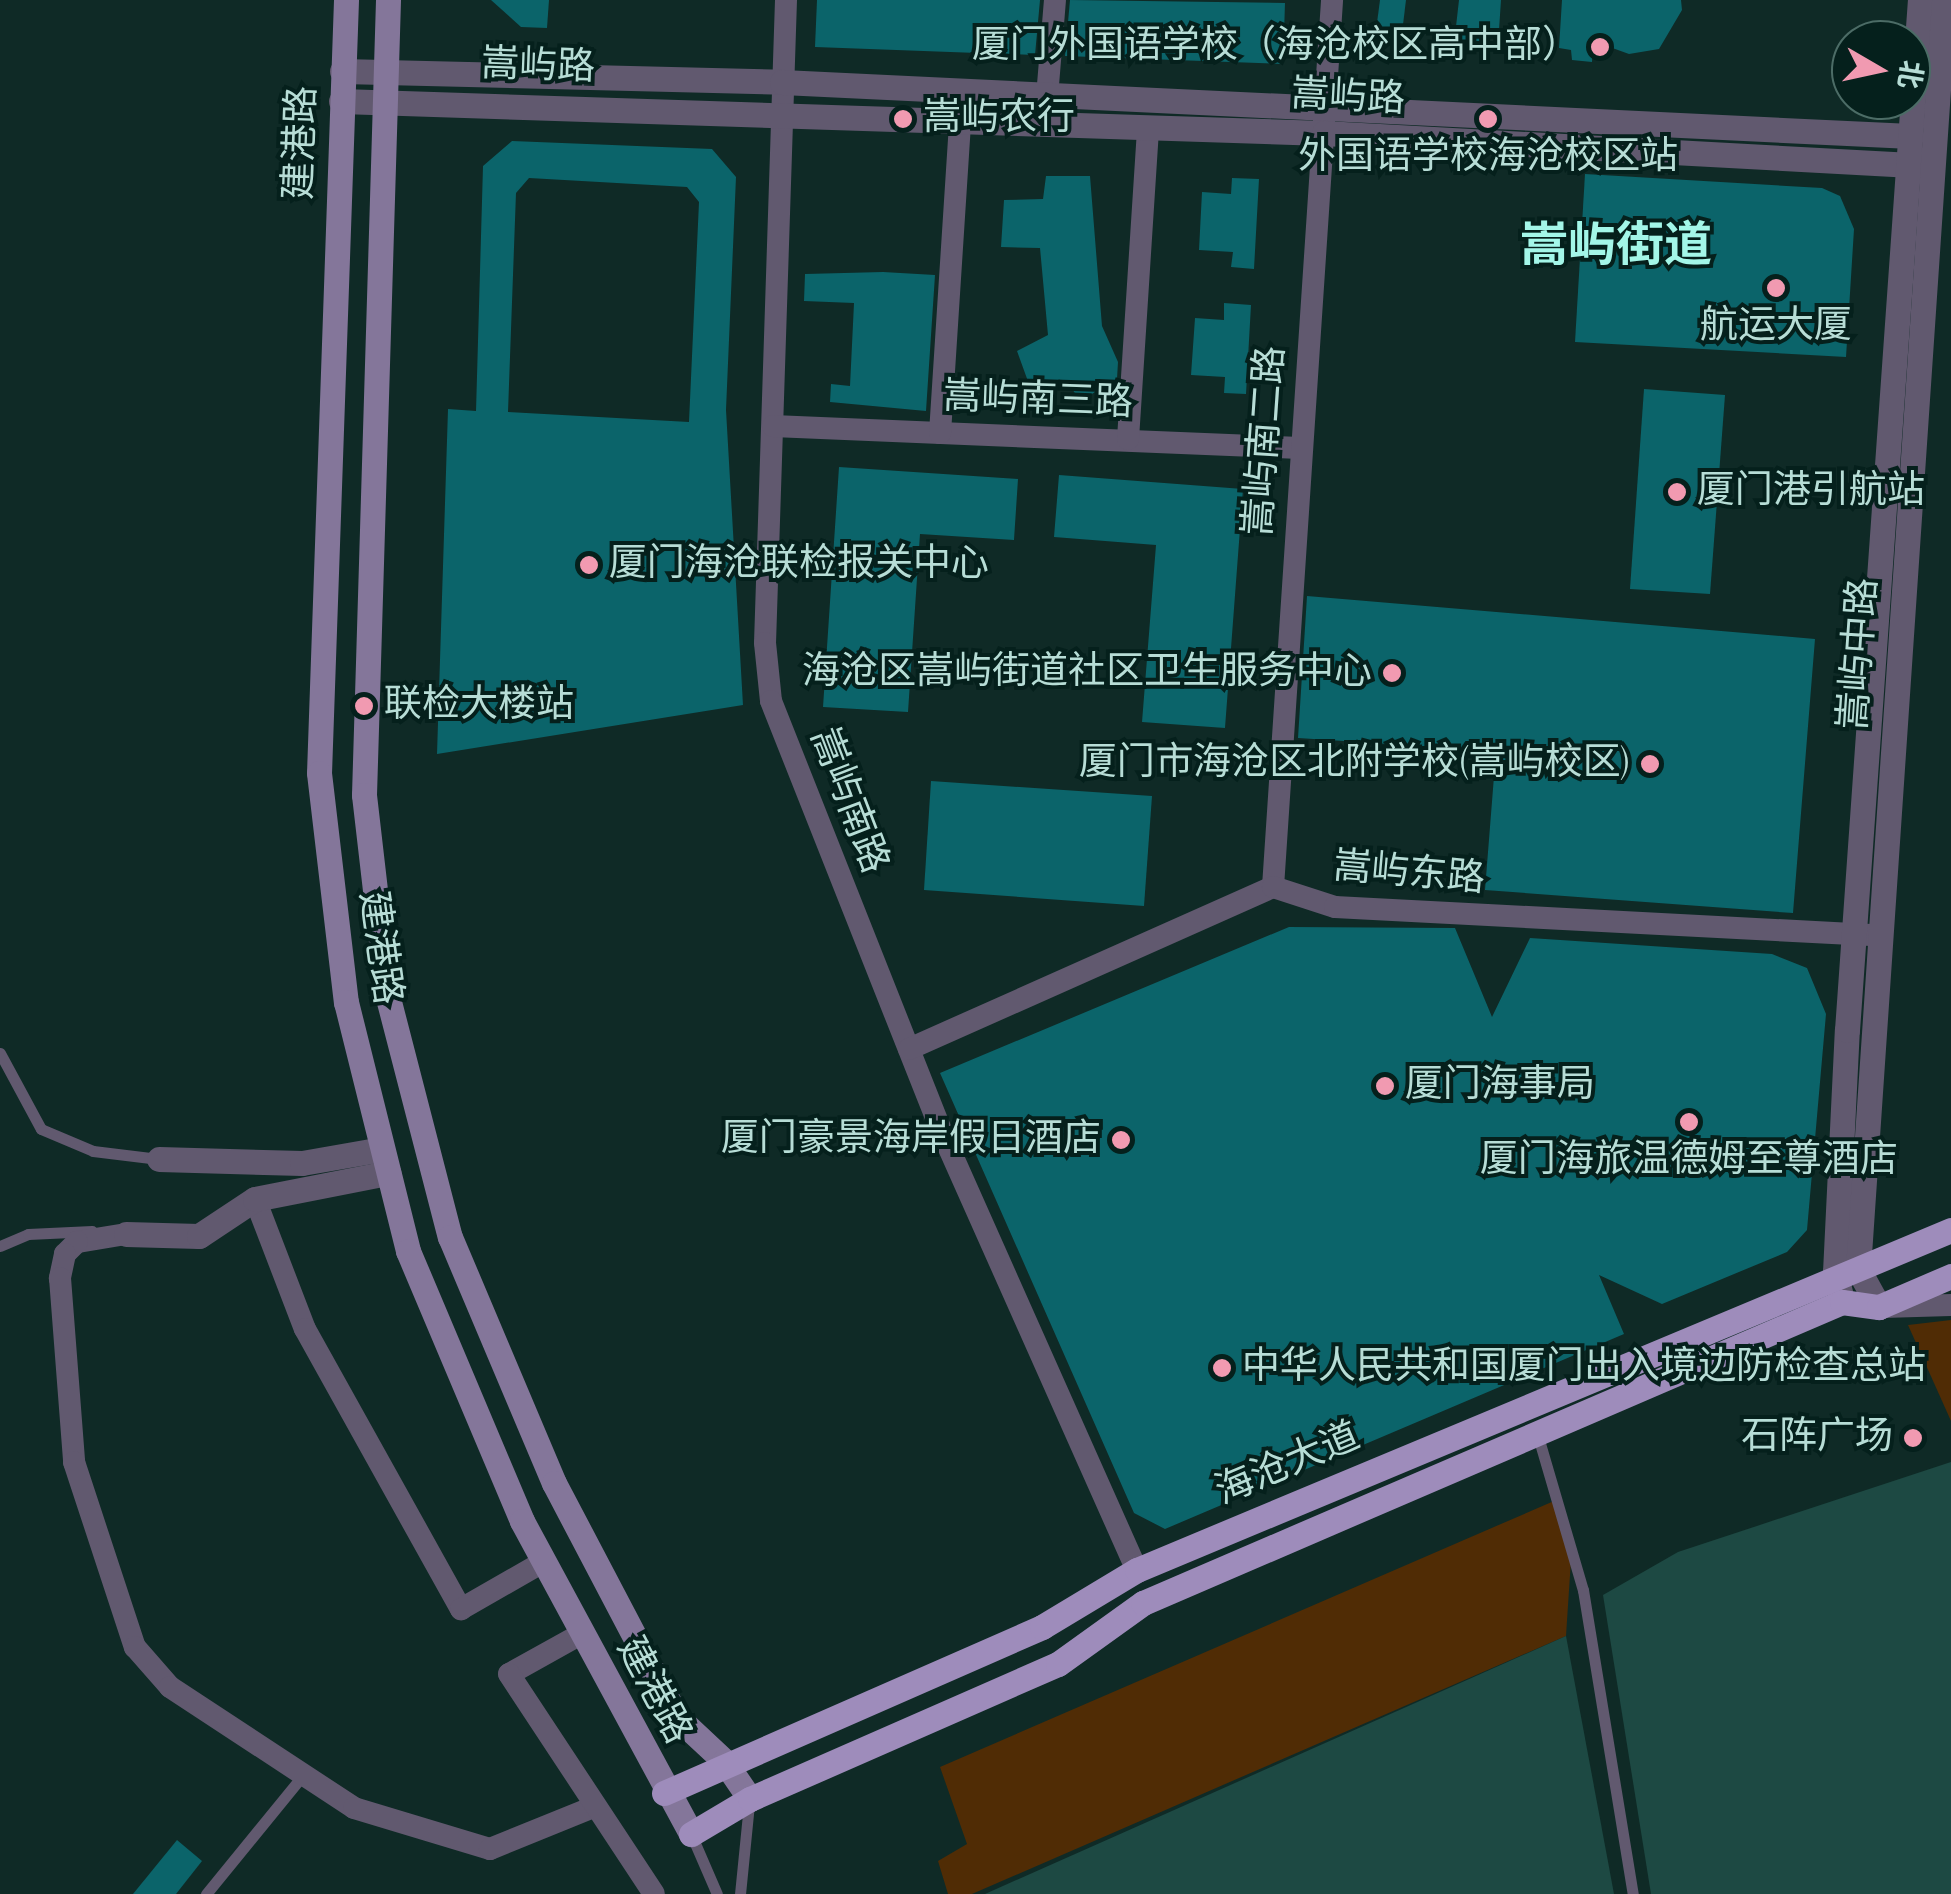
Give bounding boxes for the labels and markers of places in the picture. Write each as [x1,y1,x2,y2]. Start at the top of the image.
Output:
place label: 厦门外国语学校（海沧校区高中部） [972,24,1580,70]
marker: 厦门外国语学校（海沧校区高中部） [1589,36,1611,58]
place label: 嵩屿农行 [923,96,1075,142]
marker: 嵩屿农行 [892,108,914,130]
marker: 外国语学校海沧校区站 [1477,108,1499,130]
place label: 外国语学校海沧校区站 [1298,135,1678,181]
marker: 航运大厦 [1765,277,1787,299]
place label: 航运大厦 [1700,304,1852,350]
place label: 厦门港引航站 [1697,469,1925,515]
marker: 厦门港引航站 [1666,481,1688,503]
place label: 厦门海沧联检报关中心 [609,542,989,588]
marker: 厦门海沧联检报关中心 [578,554,600,576]
place label: 海沧区嵩屿街道社区卫生服务中心 [802,650,1372,696]
marker: 海沧区嵩屿街道社区卫生服务中心 [1381,662,1403,684]
place label: 联检大楼站 [384,683,574,729]
marker: 联检大楼站 [353,695,375,717]
place label: 厦门市海沧区北附学校(嵩屿校区) [1079,741,1630,787]
marker: 厦门市海沧区北附学校(嵩屿校区) [1639,753,1661,775]
place label: 厦门海事局 [1405,1063,1595,1109]
marker: 厦门海事局 [1374,1075,1396,1097]
marker: 厦门海旅温德姆至尊酒店 [1678,1111,1700,1133]
place label: 厦门豪景海岸假日酒店 [721,1117,1101,1163]
marker: 厦门豪景海岸假日酒店 [1110,1129,1132,1151]
place label: 厦门海旅温德姆至尊酒店 [1480,1138,1898,1184]
place label: 中华人民共和国厦门出入境边防检查总站 [1242,1345,1926,1391]
marker: 中华人民共和国厦门出入境边防检查总站 [1211,1357,1233,1379]
place label: 石阵广场 [1741,1415,1893,1461]
marker: 石阵广场 [1902,1427,1924,1449]

